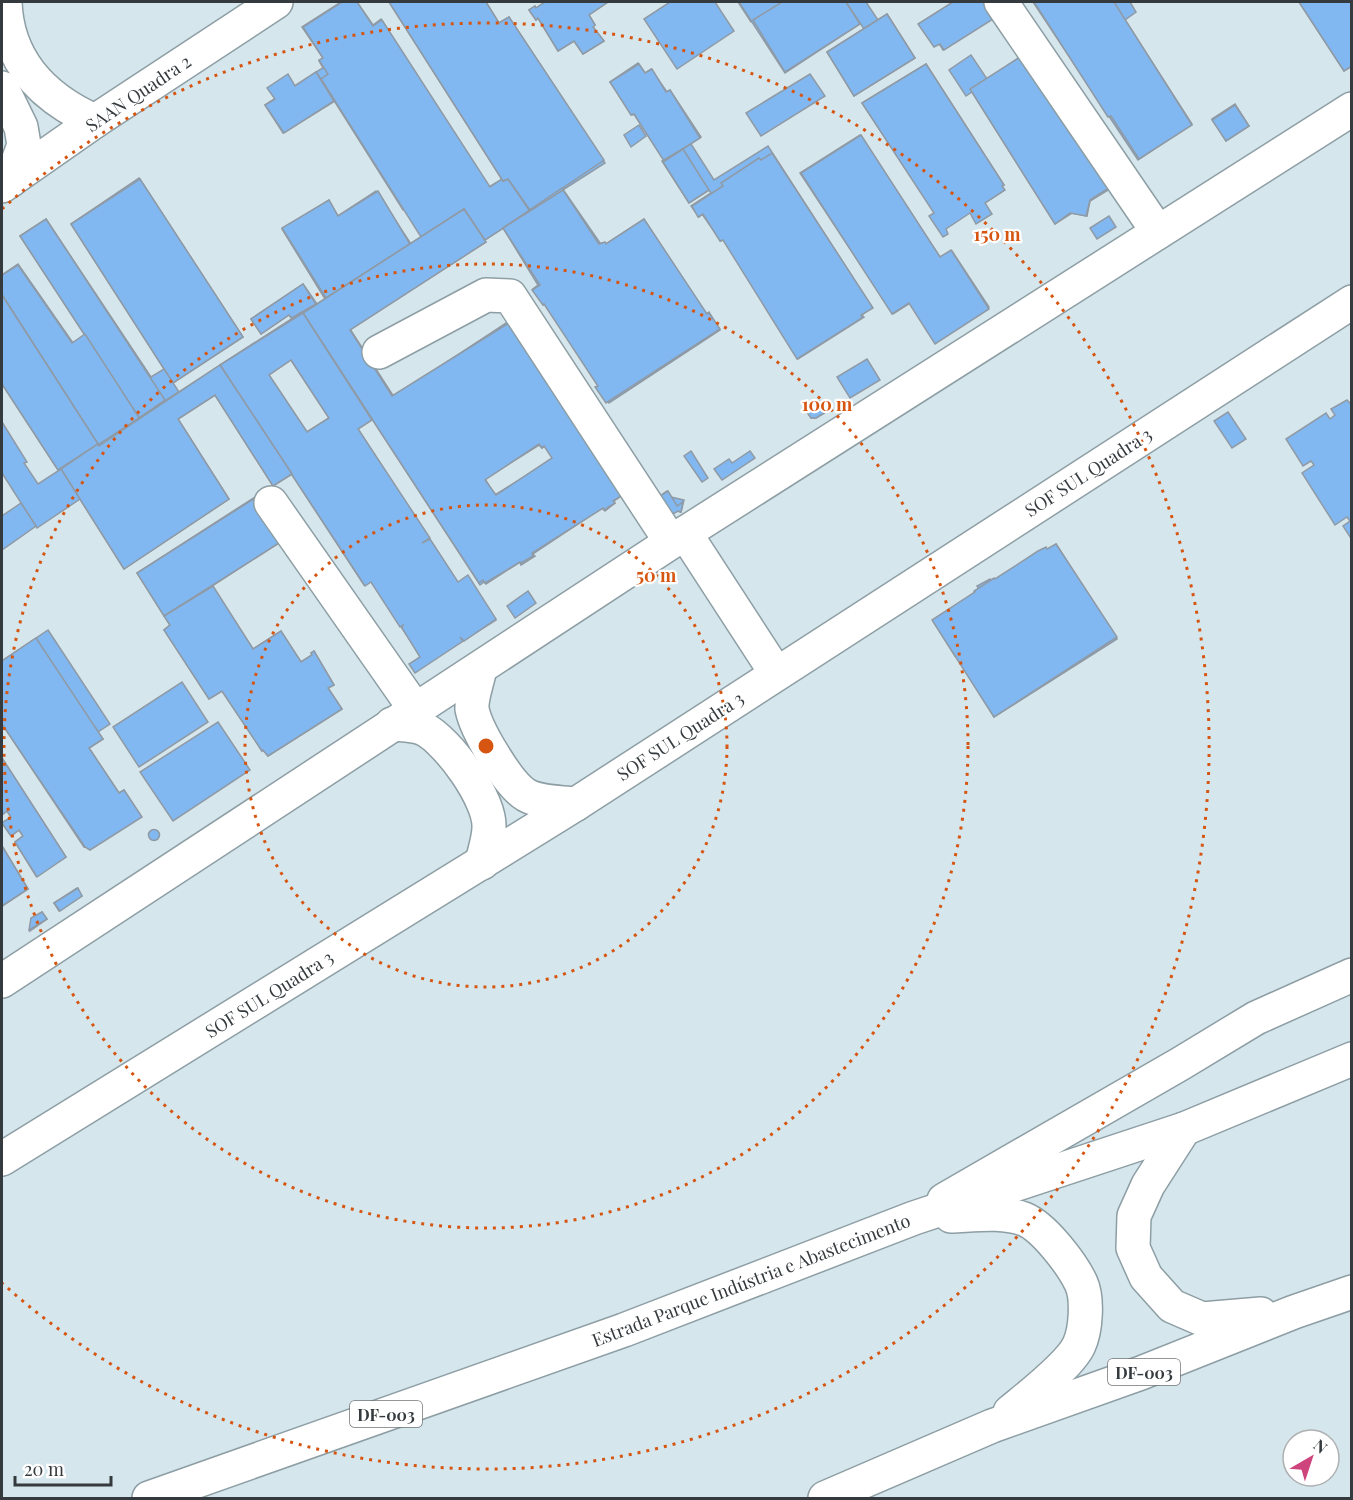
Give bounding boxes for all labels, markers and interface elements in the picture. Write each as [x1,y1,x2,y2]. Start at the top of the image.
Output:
street label: SAAN Quadra 2 [81,49,195,137]
text: 150 m [973,222,1021,246]
text: 100 m [802,392,853,416]
street label: SOF SUL Quadra 3 [1020,422,1156,522]
text: 50 m [636,563,677,587]
street label: SOF SUL Quadra 3 [612,686,748,786]
centre of rings [476,736,496,756]
street label: SOF SUL Quadra 3 [200,945,338,1043]
street label: Estrada Parque Indústria e Abastecimento [588,1208,914,1352]
road number: DF-003 [1108,1359,1180,1385]
road number: DF-003 [350,1401,422,1427]
north arrow [1281,1428,1341,1488]
text: N [1310,1434,1332,1458]
scale bar [15,1449,111,1487]
text: 20 m [24,1457,64,1481]

